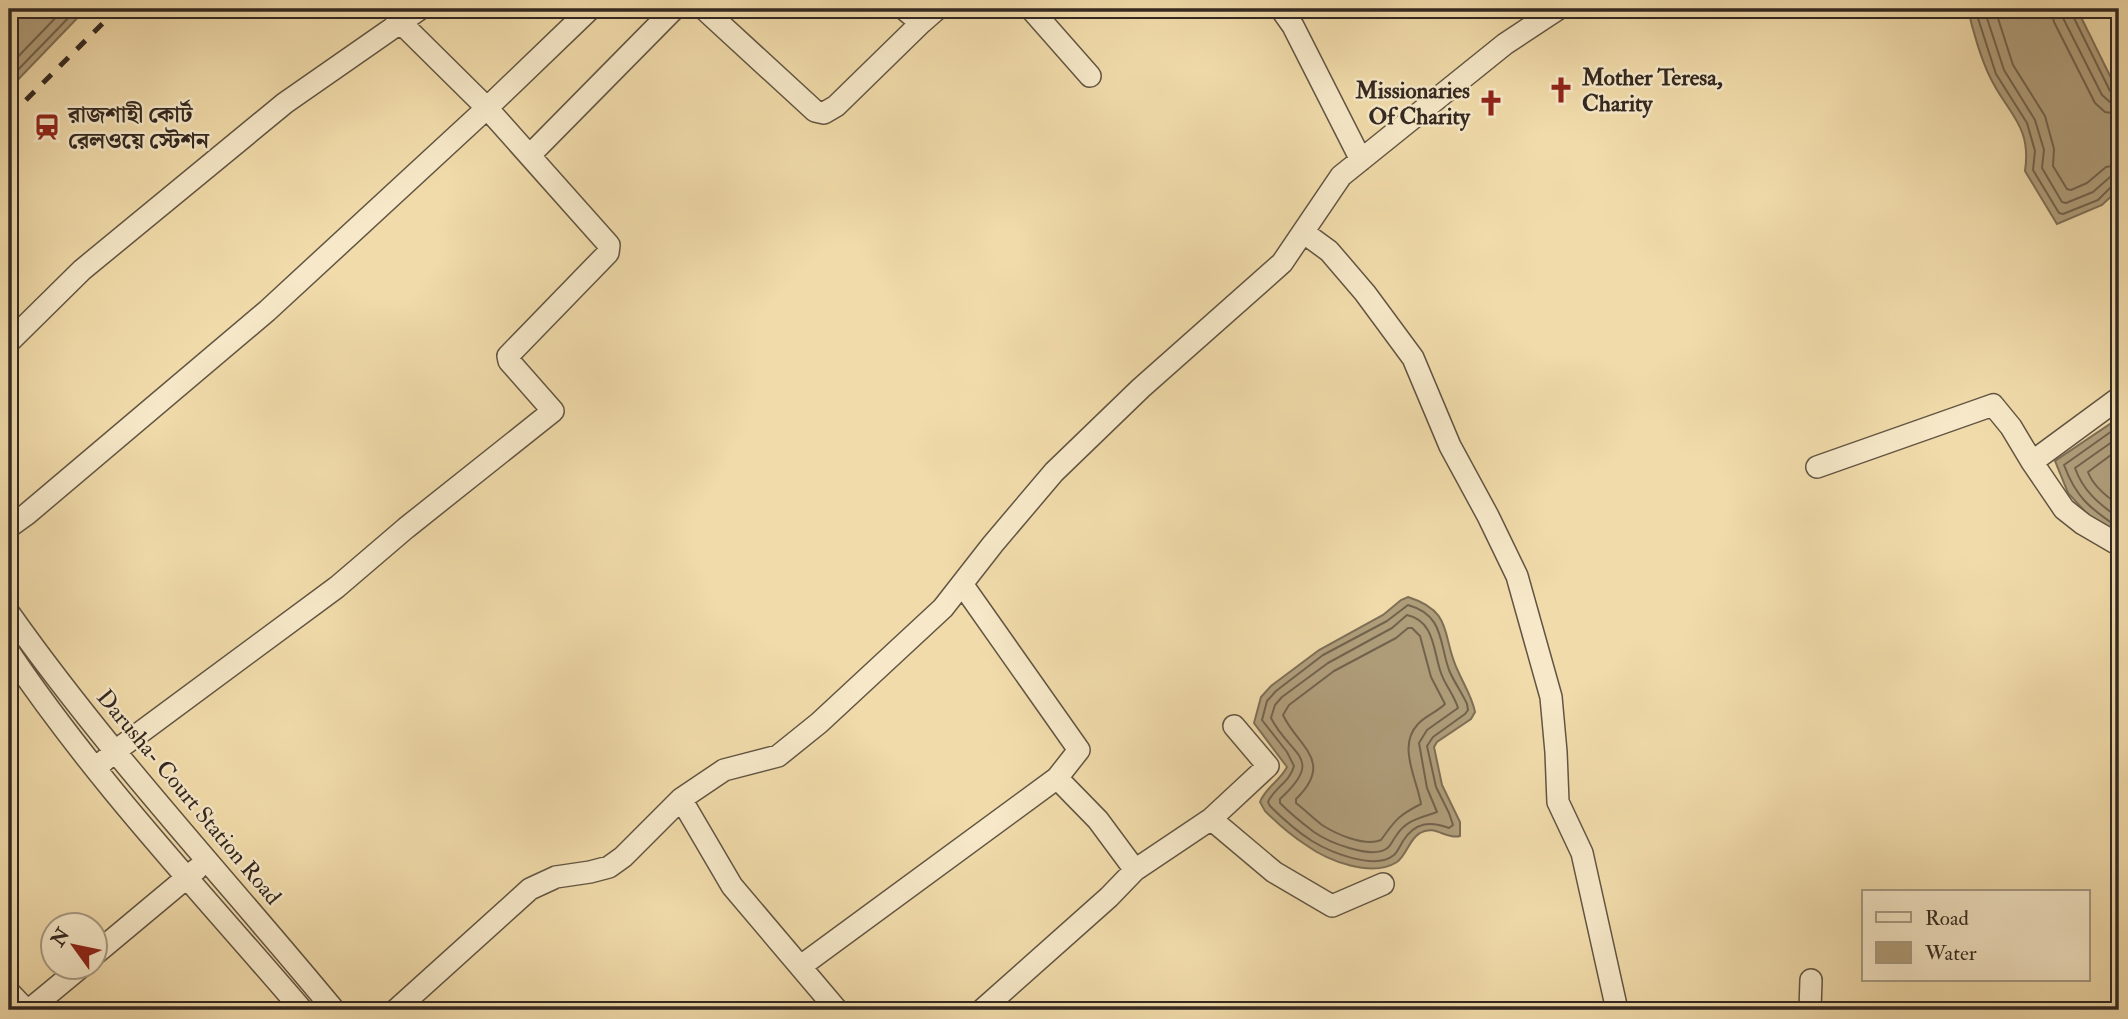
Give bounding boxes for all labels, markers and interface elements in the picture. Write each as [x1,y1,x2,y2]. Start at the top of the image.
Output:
place label: Mother Teresa, Charity [1581,63,1723,119]
church icon: Mother Teresa, Charity [1546,75,1576,105]
place label: Missionaries Of Charity [1354,76,1471,132]
church icon: Missionaries Of Charity [1476,88,1506,118]
place label: রাজশাহী কোর্ট রেলওয়ে স্টেশন [67,99,210,155]
station icon: রাজশাহী কোর্ট রেলওয়ে স্টেশন [32,112,62,142]
street label: Darusha- Court Station Road [90,683,288,911]
legend [1862,890,2090,981]
text: Road [1925,905,1970,932]
north arrow [38,911,108,981]
text: N [45,923,76,952]
text: Water [1924,940,1977,967]

